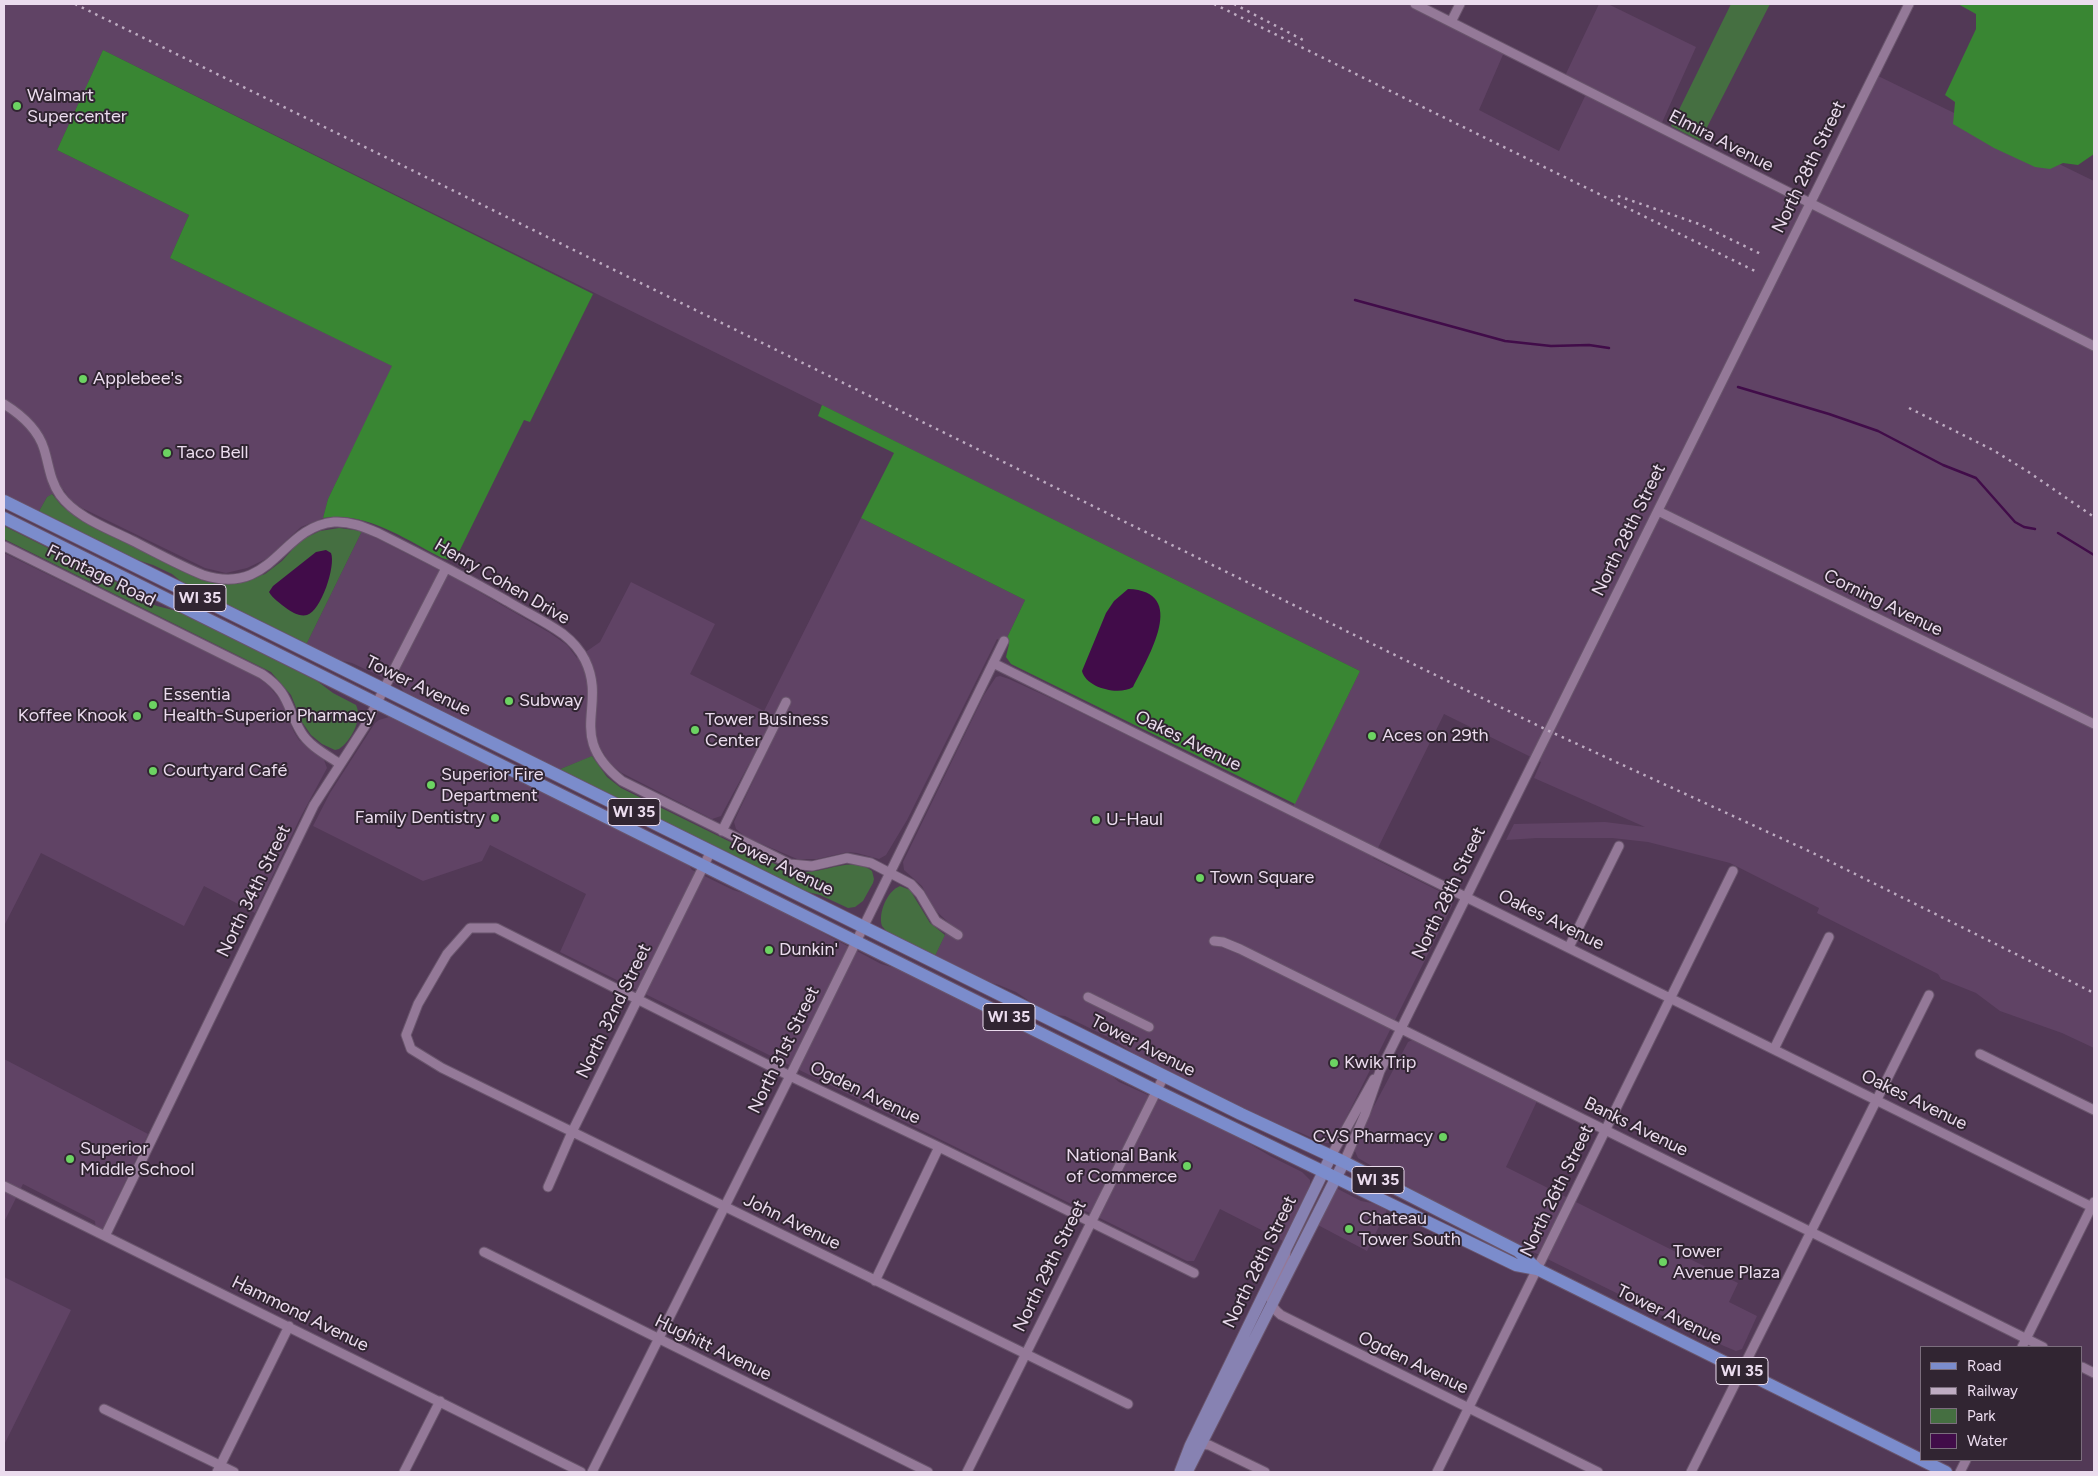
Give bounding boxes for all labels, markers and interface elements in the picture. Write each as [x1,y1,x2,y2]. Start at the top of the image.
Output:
place label: Walmart Supercenter [27,85,127,128]
street label: North 28th Street [1768,97,1850,237]
marker: Walmart Supercenter [11,100,23,112]
street label: Elmira Avenue [1665,105,1777,177]
place label: Applebee's [93,368,182,390]
marker: Applebee's [77,373,89,385]
place label: Taco Bell [177,442,248,464]
marker: Taco Bell [161,447,173,459]
street label: North 28th Street [1588,460,1670,600]
street label: Henry Cohen Drive [430,534,574,630]
street label: Frontage Road [43,540,159,612]
street label: Corning Avenue [1820,565,1946,641]
road number: WI 35 [174,584,226,612]
street label: Tower Avenue [362,651,474,721]
place label: Essentia Health-Superior Pharmacy [163,684,376,726]
place label: Subway [519,690,583,712]
marker: Subway [503,695,515,707]
marker: Essentia Health-Superior Pharmacy [147,699,159,711]
place label: Koffee Knook [18,705,127,727]
street label: Oakes Avenue [1131,706,1245,776]
place label: Tower Business Center [705,709,829,752]
marker: Koffee Knook [131,710,143,722]
marker: Tower Business Center [689,724,701,736]
place label: Aces on 29th [1382,725,1488,747]
marker: Aces on 29th [1366,730,1378,742]
place label: Courtyard Café [163,760,287,782]
place label: Superior Fire Department [441,764,544,806]
marker: Courtyard Café [147,765,159,777]
marker: Superior Fire Department [425,779,437,791]
road number: WI 35 [608,799,660,826]
place label: Family Dentistry [355,807,485,829]
place label: U-Haul [1106,809,1163,831]
marker: Family Dentistry [489,812,501,824]
marker: U-Haul [1090,814,1102,826]
street label: North 34th Street [213,821,295,961]
street label: North 28th Street [1408,823,1490,963]
street label: Tower Avenue [725,831,837,901]
place label: Town Square [1210,867,1314,889]
marker: Town Square [1194,872,1206,884]
street label: Oakes Avenue [1494,885,1608,955]
place label: Dunkin' [779,939,838,961]
street label: North 32nd Street [572,940,656,1082]
marker: Dunkin' [763,944,775,956]
street label: North 31st Street [744,983,824,1117]
road number: WI 35 [983,1004,1035,1030]
street label: Tower Avenue [1087,1010,1199,1082]
place label: Kwik Trip [1344,1052,1416,1074]
street label: Ogden Avenue [806,1057,924,1129]
marker: Kwik Trip [1328,1057,1340,1069]
street label: Oakes Avenue [1857,1065,1971,1135]
street label: Banks Avenue [1581,1093,1691,1161]
street label: North 26th Street [1516,1122,1598,1260]
place label: CVS Pharmacy [1313,1126,1433,1148]
marker: CVS Pharmacy [1437,1131,1449,1143]
place label: Superior Middle School [80,1138,194,1180]
place label: National Bank of Commerce [1066,1145,1177,1188]
marker: Superior Middle School [64,1153,76,1165]
marker: National Bank of Commerce [1181,1160,1193,1172]
road number: WI 35 [1352,1166,1404,1194]
street label: John Avenue [740,1189,844,1255]
street label: North 28th Street [1219,1192,1301,1332]
street label: North 29th Street [1009,1197,1091,1335]
place label: Chateau Tower South [1359,1208,1461,1250]
marker: Chateau Tower South [1343,1223,1355,1235]
place label: Tower Avenue Plaza [1673,1241,1780,1284]
marker: Tower Avenue Plaza [1657,1256,1669,1268]
street label: Hammond Avenue [228,1271,372,1357]
street label: Tower Avenue [1613,1280,1725,1350]
street label: Hughitt Avenue [651,1310,775,1386]
street label: Ogden Avenue [1354,1327,1472,1399]
legend [1920,1346,2083,1461]
text: Road [1967,1357,2002,1375]
road number: WI 35 [1716,1358,1768,1384]
text: Railway [1967,1382,2018,1400]
text: Park [1967,1407,1996,1425]
text: Water [1967,1432,2007,1450]

